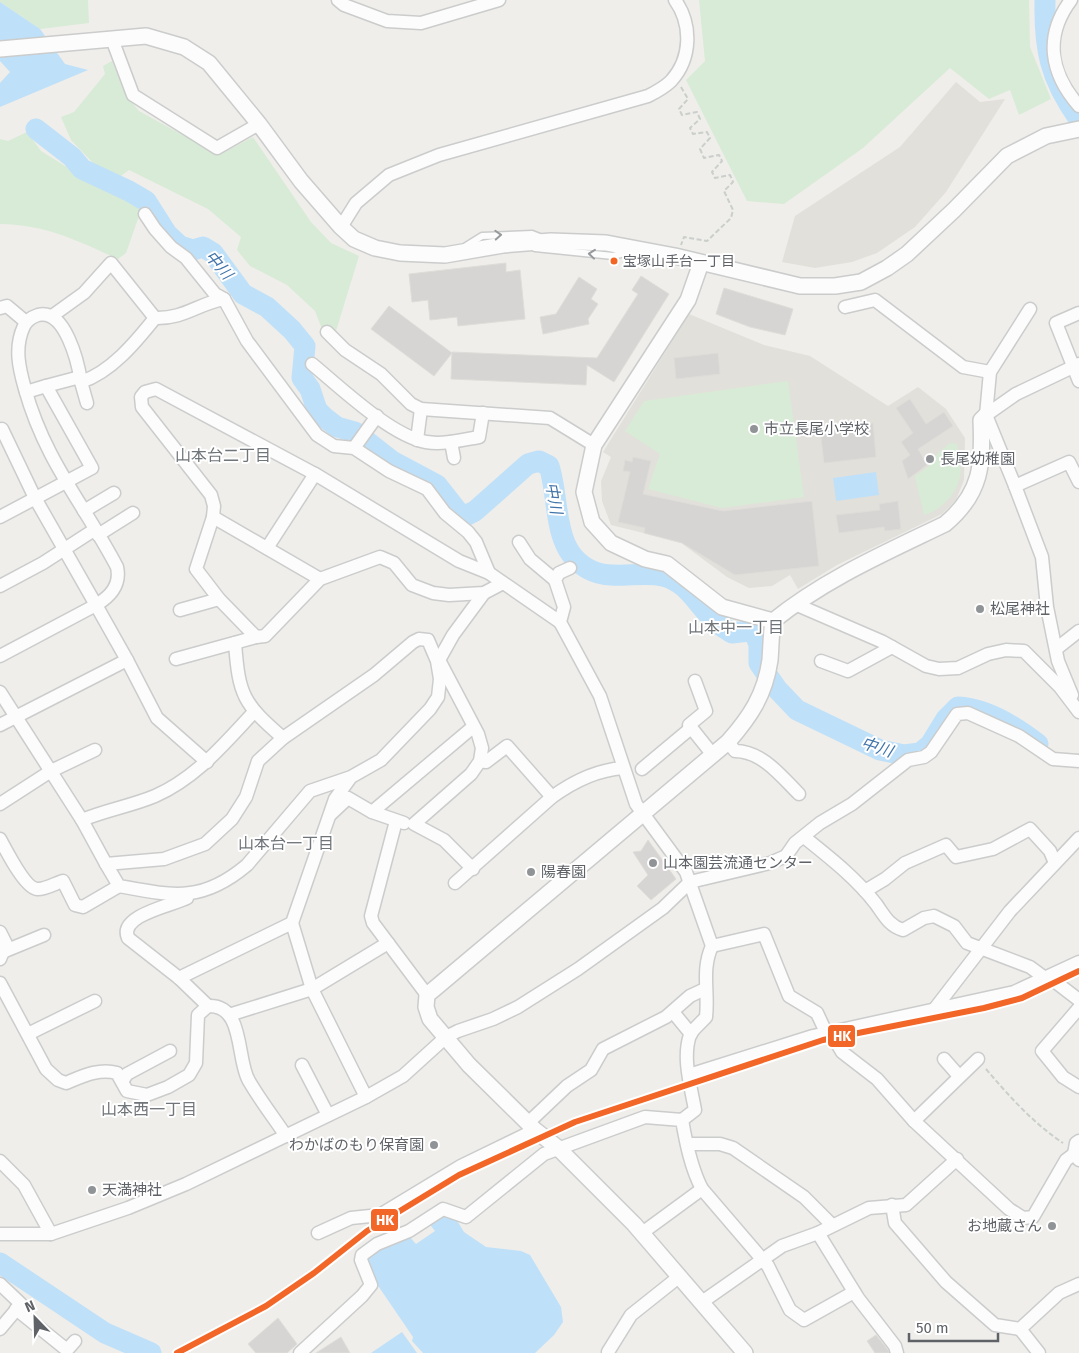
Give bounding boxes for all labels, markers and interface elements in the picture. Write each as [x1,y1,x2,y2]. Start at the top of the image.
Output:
one-way arrow [494,230,502,241]
water label: 中川 [201,247,238,285]
one-way arrow [588,249,596,260]
place label: 宝塚山手台一丁目 [623,253,735,270]
marker: 宝塚山手台一丁目 [609,256,619,266]
place label: 市立長尾小学校 [764,420,869,438]
marker: 市立長尾小学校 [748,423,760,435]
district label: 山本台二丁目 [175,446,271,465]
place label: 長尾幼稚園 [940,450,1015,468]
marker: 長尾幼稚園 [924,453,936,465]
water label: 中川 [542,481,566,517]
place label: 松尾神社 [990,600,1050,618]
marker: 松尾神社 [974,603,986,615]
district label: 山本中一丁目 [688,618,784,637]
water label: 中川 [859,733,897,762]
district label: 山本台一丁目 [238,834,334,853]
place label: 山本園芸流通センター [663,854,813,872]
marker: 山本園芸流通センター [647,857,659,869]
place label: 陽春園 [541,863,586,881]
marker: 陽春園 [525,866,537,878]
line badge: HK [827,1024,856,1048]
text: HK [833,1028,852,1045]
district label: 山本西一丁目 [101,1100,197,1119]
place label: わかばのもり保育園 [289,1136,424,1154]
marker: わかばのもり保育園 [428,1139,440,1151]
place label: 天満神社 [102,1181,162,1199]
marker: 天満神社 [86,1184,98,1196]
line badge: HK [370,1208,399,1232]
text: HK [376,1212,395,1229]
place label: お地蔵さん [967,1217,1042,1235]
marker: お地蔵さん [1046,1220,1058,1232]
north arrow [10,1293,60,1343]
text: N [23,1297,38,1316]
scale bar [909,1310,998,1342]
text: 50 m [916,1319,949,1337]

